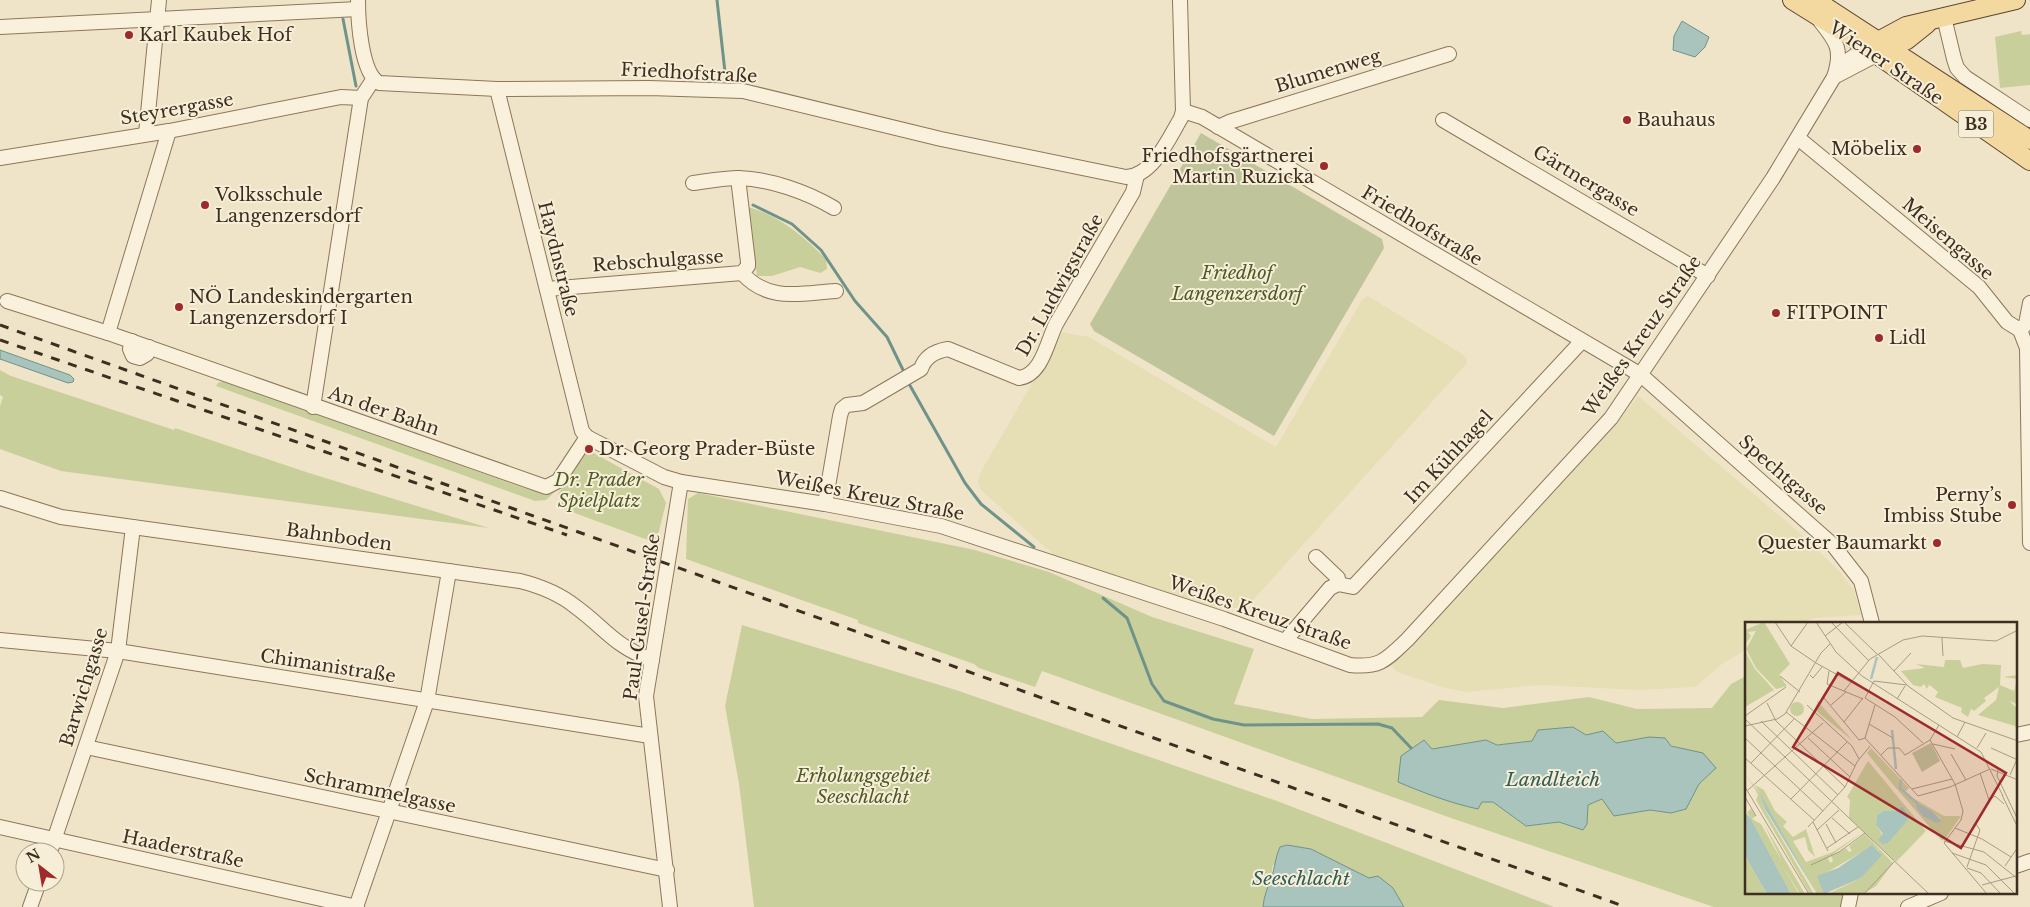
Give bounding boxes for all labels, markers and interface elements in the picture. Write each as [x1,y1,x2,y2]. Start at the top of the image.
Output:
street label: Wiener Straße [1824,16,1947,109]
place label: Karl Kaubek Hof [139,24,295,46]
marker: Karl Kaubek Hof [123,29,135,41]
street label: Blumenweg [1272,44,1384,98]
street label: Friedhofstraße [620,58,758,88]
street label: Steyrergasse [119,88,235,130]
place label: Bauhaus [1637,109,1715,131]
road number: B3 [1958,110,1994,138]
marker: Bauhaus [1621,114,1633,126]
place label: Möbelix [1831,138,1907,160]
street label: Gärtnergasse [1529,141,1643,221]
marker: Möbelix [1911,143,1923,155]
place label: Friedhofsgärtnerei Martin Ruzicka [1141,145,1314,188]
marker: Friedhofsgärtnerei Martin Ruzicka [1318,160,1330,172]
street label: Friedhofstraße [1358,181,1486,271]
place label: Volksschule Langenzersdorf [214,184,363,227]
street label: Meisengasse [1898,193,1998,285]
marker: Volksschule Langenzersdorf [199,199,211,211]
street label: Haydnstraße [533,199,583,319]
street label: Dr. Ludwigstraße [1012,210,1108,360]
street label: Rebschulgasse [592,245,724,277]
street label: Weißes Kreuz Straße [1577,251,1706,422]
park label: Friedhof Langenzersdorf [1171,262,1306,305]
place label: NÖ Landeskindergarten Langenzersdorf I [189,285,413,329]
marker: NÖ Landeskindergarten Langenzersdorf I [173,301,185,313]
place label: FITPOINT [1786,302,1888,324]
marker: FITPOINT [1770,307,1782,319]
place label: Lidl [1889,327,1926,349]
marker: Lidl [1873,332,1885,344]
street label: An der Bahn [325,381,442,440]
street label: Im Kühhagel [1400,406,1498,508]
street label: Spechtgasse [1734,431,1832,519]
place label: Dr. Georg Prader-Büste [599,438,815,460]
marker: Dr. Georg Prader-Büste [583,443,595,455]
street label: Weißes Kreuz Straße [773,467,966,525]
park label: Dr. Prader Spielplatz [553,469,644,512]
place label: Perny’s Imbiss Stube [1883,484,2002,527]
marker: Perny’s Imbiss Stube [2006,499,2018,511]
street label: Bahnboden [284,519,394,555]
street label: Paul-Gusel-Straße [619,532,665,702]
place label: Quester Baumarkt [1757,532,1927,554]
marker: Quester Baumarkt [1931,537,1943,549]
street label: Weißes Kreuz Straße [1165,571,1354,655]
inset map [1745,622,2018,894]
street label: Barwichgasse [55,625,113,749]
street label: Chimanistraße [259,644,397,688]
street label: Schrammelgasse [302,764,458,818]
park label: Erholungsgebiet Seeschlacht [795,765,930,808]
water label: Landlteich [1505,768,1601,791]
street label: Haaderstraße [120,825,246,873]
north arrow [15,842,65,892]
text: N [23,845,44,867]
water label: Seeschlacht [1252,867,1350,890]

